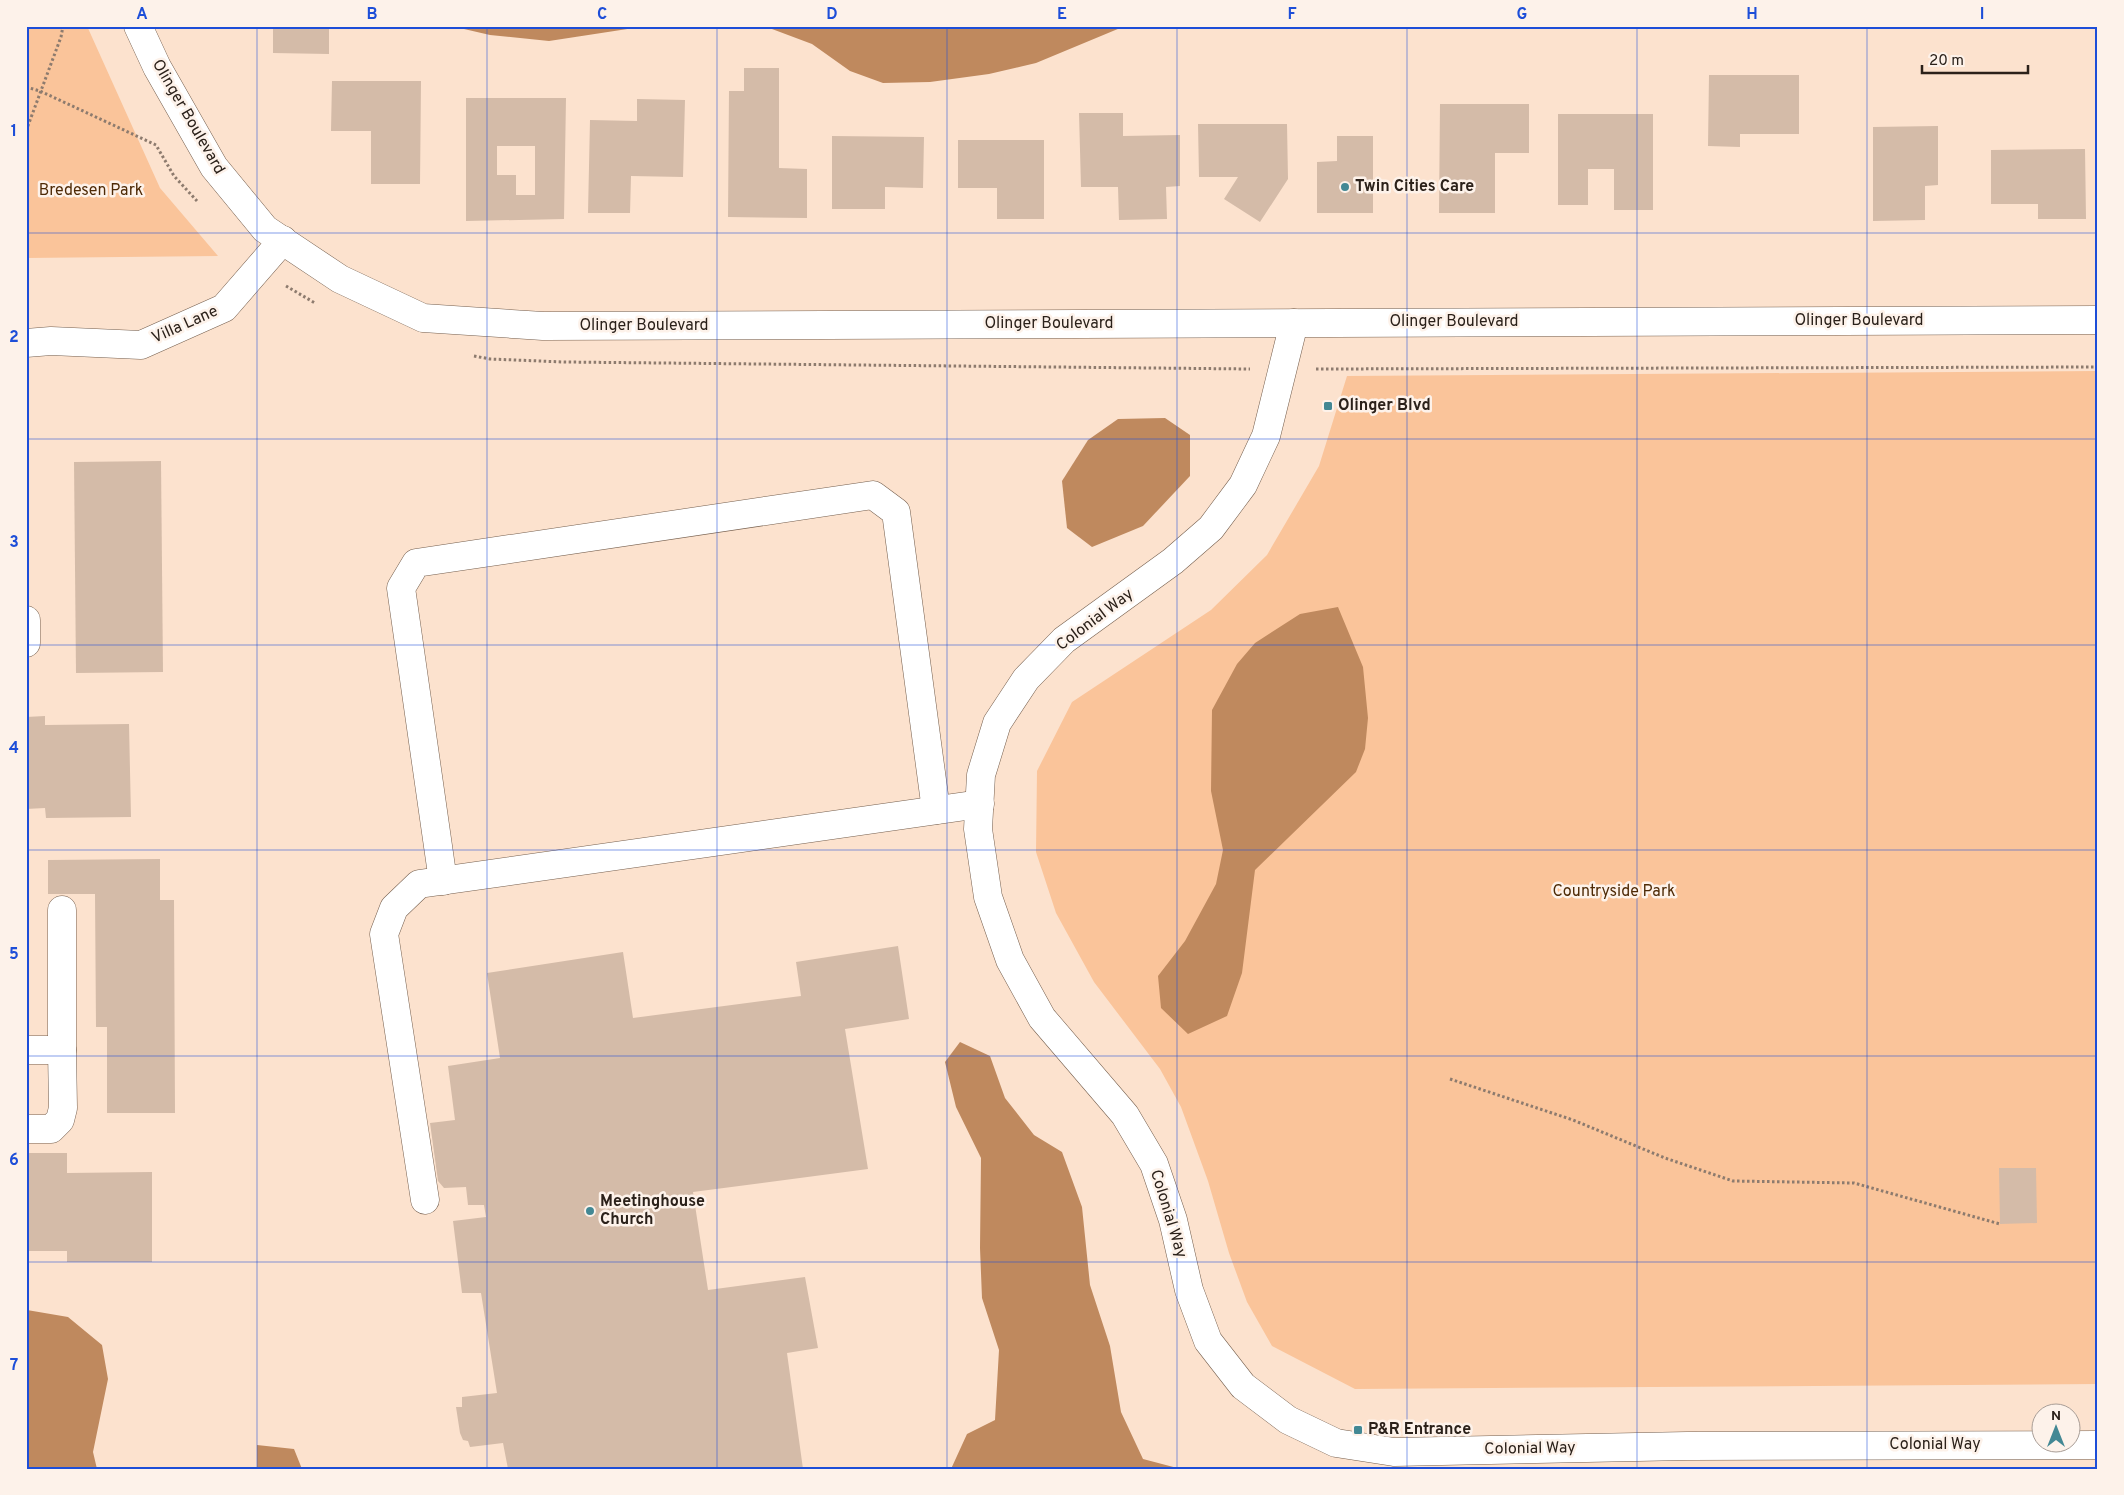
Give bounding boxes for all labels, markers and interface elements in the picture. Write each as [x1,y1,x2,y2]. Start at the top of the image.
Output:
text: A [136,5,148,25]
text: B [366,5,378,25]
text: C [597,5,607,25]
text: D [826,5,838,25]
text: E [1057,5,1067,25]
text: F [1287,5,1297,25]
text: G [1517,5,1527,25]
text: H [1746,5,1758,25]
text: I [1980,5,1984,25]
scale bar [1922,42,2028,74]
text: 20 m [1929,52,1964,71]
street label: Olinger Boulevard [147,56,229,178]
text: 1 [11,122,17,142]
place label: Twin Cities Care [1355,177,1474,197]
park label: Bredesen Park [39,181,143,201]
marker: Twin Cities Care [1339,181,1351,193]
street label: Villa Lane [149,302,221,348]
street label: Olinger Boulevard [1794,311,1924,331]
street label: Olinger Boulevard [1389,312,1519,332]
street label: Olinger Boulevard [984,314,1114,334]
street label: Olinger Boulevard [579,316,709,336]
text: 2 [9,328,19,348]
place label: Olinger Blvd [1338,396,1431,416]
marker: Olinger Blvd [1322,400,1334,412]
text: 3 [9,533,19,553]
street label: Colonial Way [1052,585,1138,655]
text: 4 [9,739,19,759]
park label: Countryside Park [1552,882,1676,902]
text: 5 [9,945,19,965]
text: 6 [9,1151,19,1171]
street label: Colonial Way [1145,1167,1191,1261]
place label: Meetinghouse Church [600,1192,705,1230]
marker: Meetinghouse Church [584,1205,596,1217]
text: 7 [10,1356,18,1376]
north arrow [2032,1402,2082,1452]
text: N [2051,1408,2061,1425]
place label: P&R Entrance [1368,1420,1471,1440]
marker: P&R Entrance [1352,1424,1364,1436]
street label: Colonial Way [1889,1435,1981,1455]
street label: Colonial Way [1484,1438,1576,1460]

